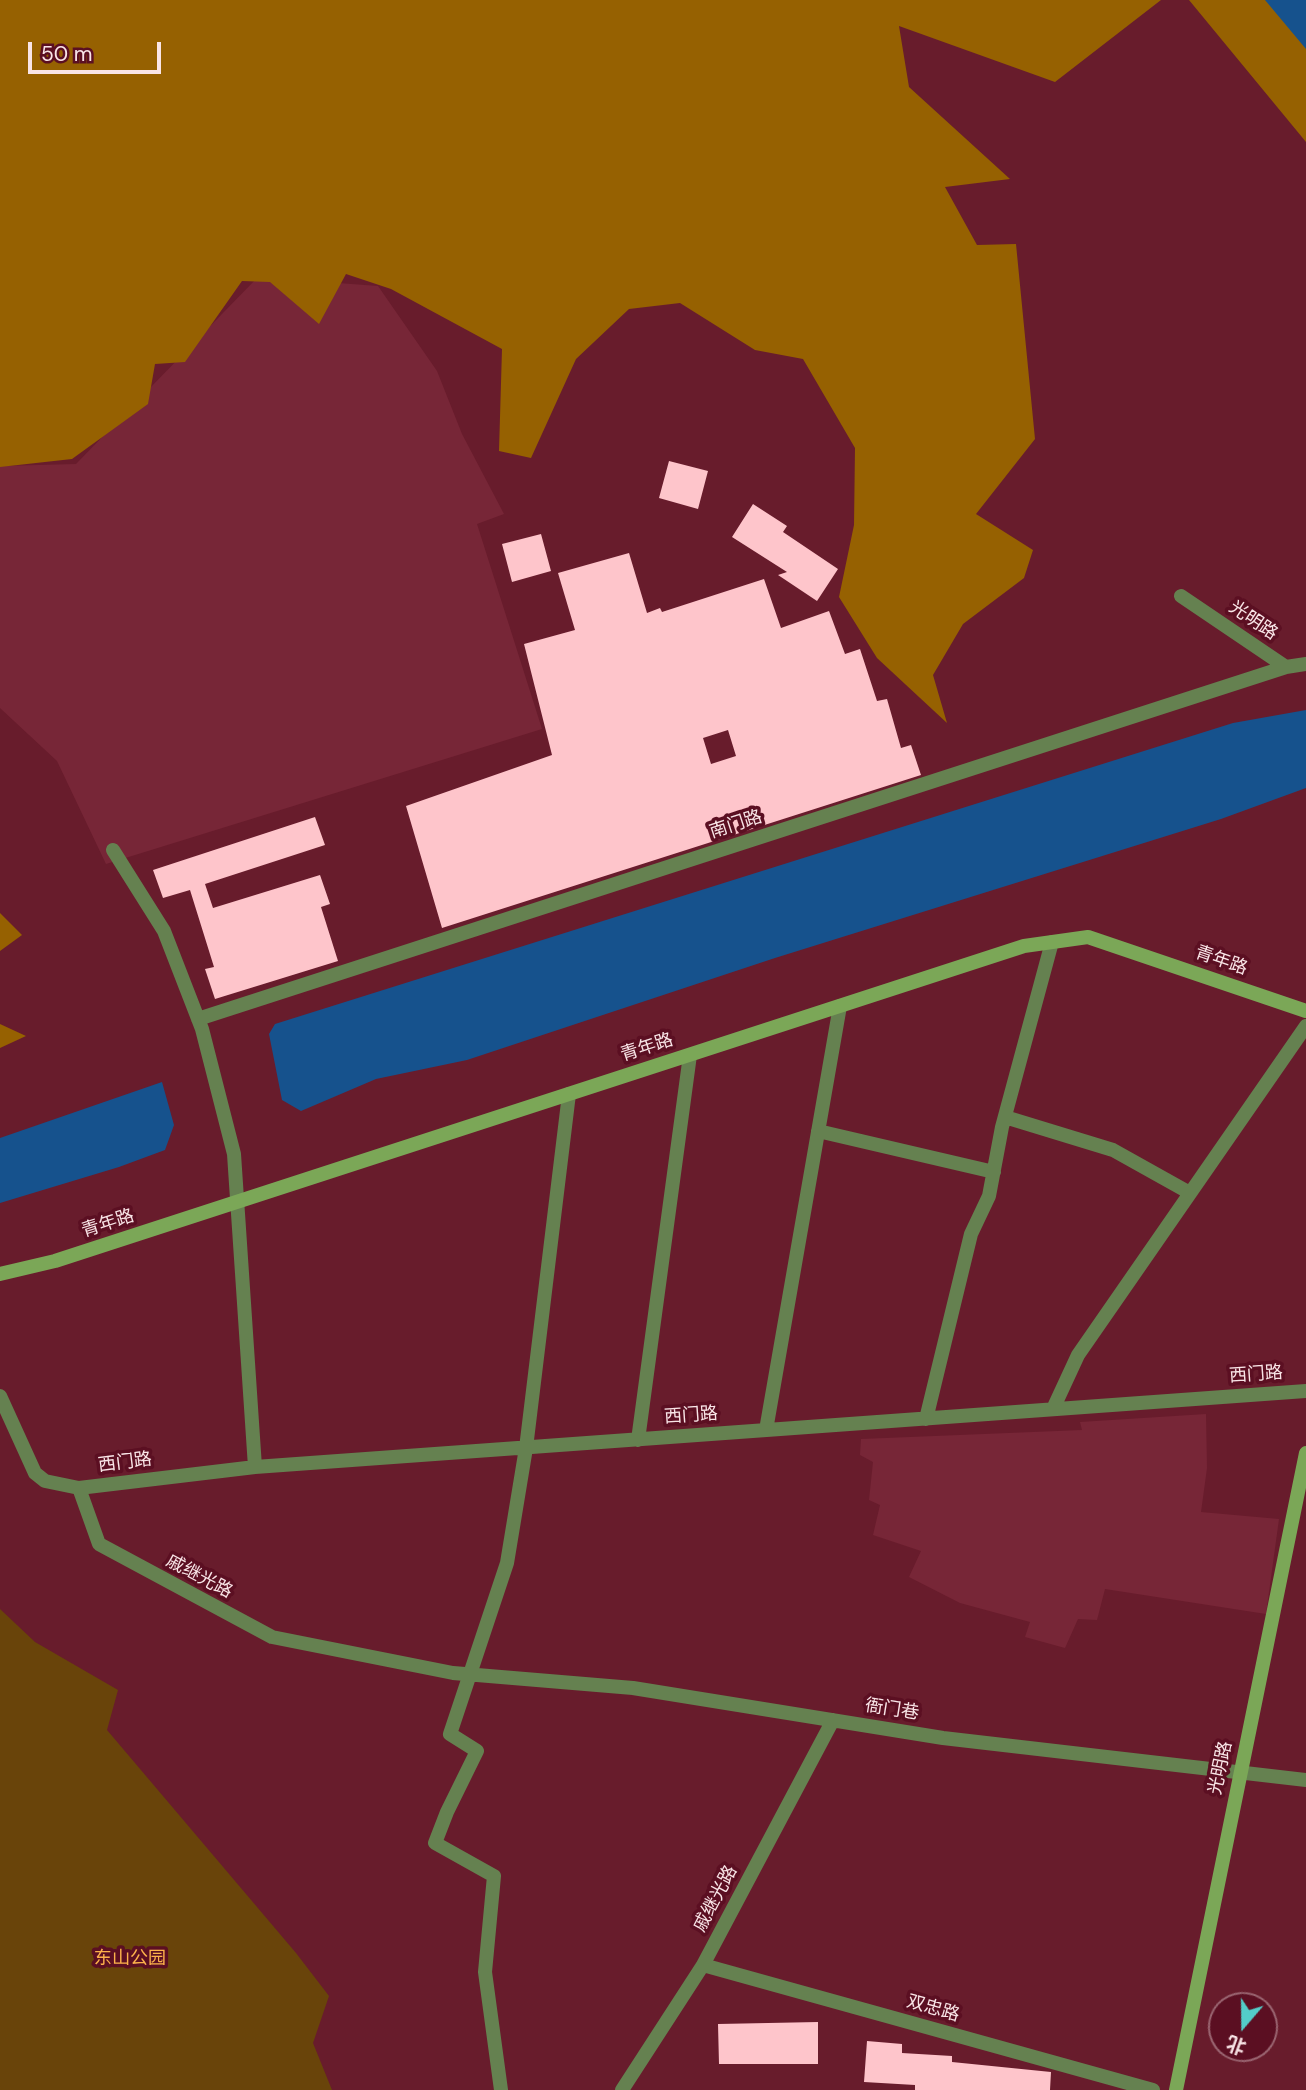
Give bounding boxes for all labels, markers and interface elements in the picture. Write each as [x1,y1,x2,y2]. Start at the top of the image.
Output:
scale bar [32,28,164,72]
text: 50 m [41,40,92,68]
street label: 光明路 [1225,597,1281,645]
street label: 南门路 [707,806,765,844]
street label: 青年路 [1192,942,1250,980]
street label: 青年路 [618,1029,676,1067]
street label: 青年路 [79,1205,137,1243]
street label: 西门路 [1228,1362,1284,1388]
street label: 西门路 [663,1403,719,1429]
street label: 西门路 [97,1449,153,1477]
street label: 戚继光路 [162,1551,236,1603]
street label: 衙门巷 [864,1695,920,1725]
street label: 光明路 [1205,1739,1237,1797]
street label: 戚继光路 [690,1862,742,1936]
park label: 东山公园 [94,1948,166,1970]
street label: 双忠路 [904,1991,962,2027]
north arrow [1208,1992,1278,2062]
text: 北 [1223,2030,1250,2060]

